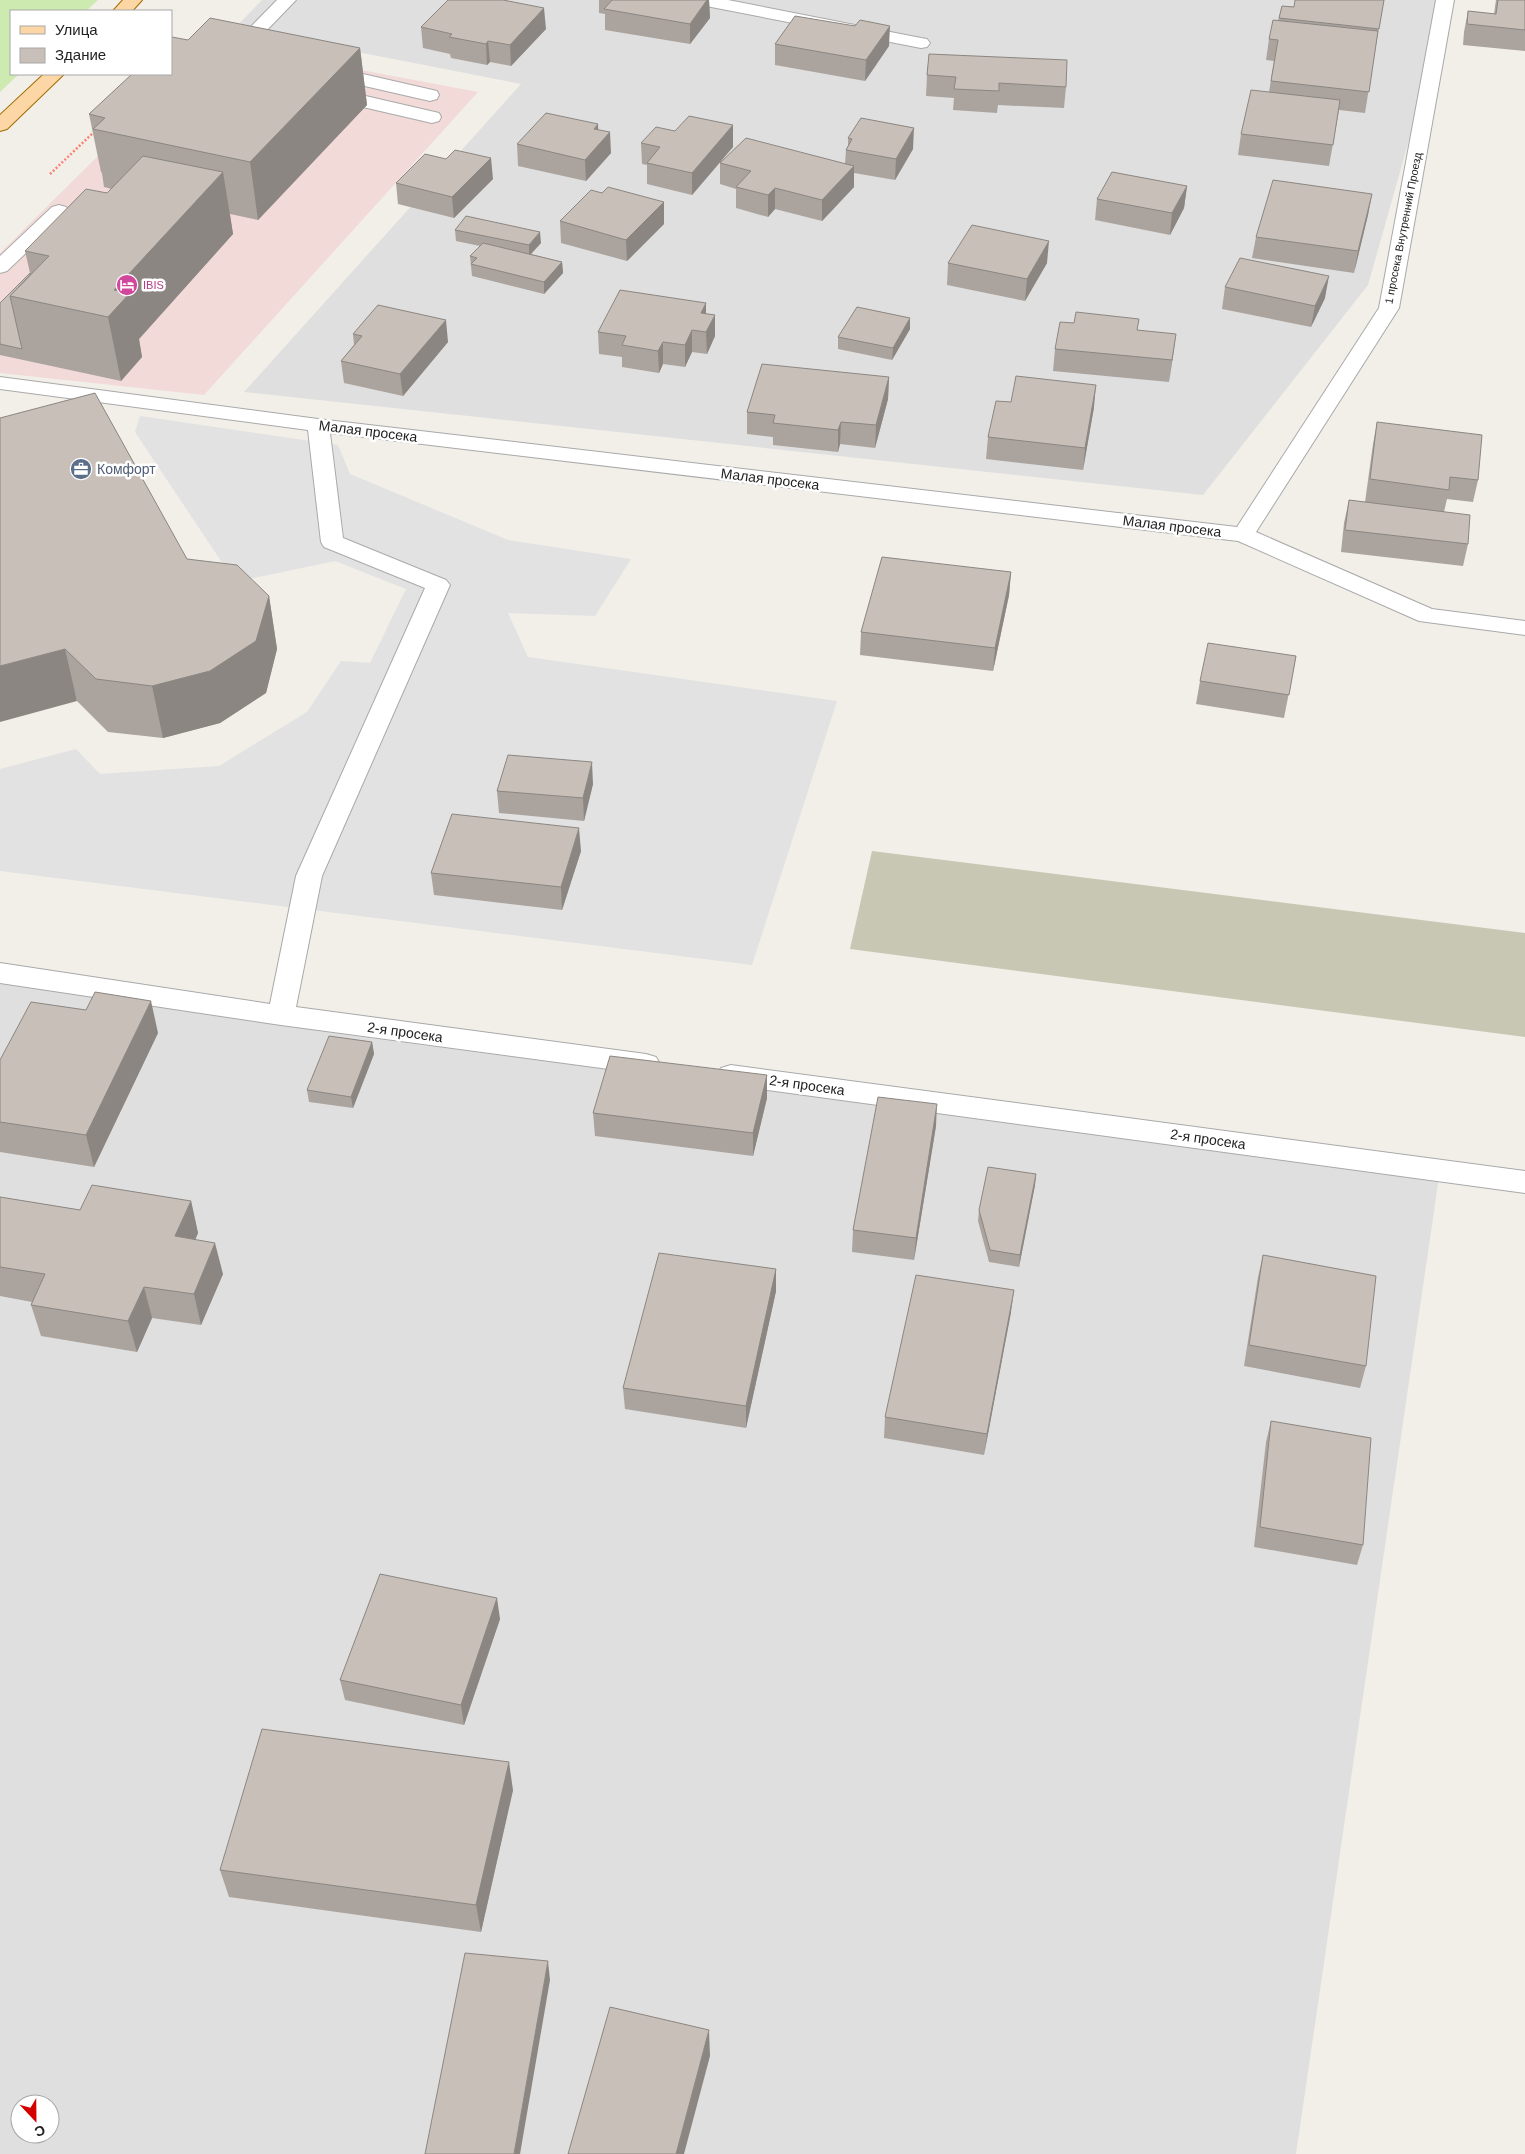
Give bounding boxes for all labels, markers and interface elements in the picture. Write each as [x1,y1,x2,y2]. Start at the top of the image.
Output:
legend [10,10,172,75]
text: Улица [55,21,98,38]
text: Здание [55,46,106,63]
street label: 1 просека Внутренний Проезд [1382,151,1424,305]
hotel icon: IBIS [115,273,139,297]
place label: IBIS [143,279,164,291]
street label: Малая просека [318,417,418,445]
office icon: Комфорт [69,457,93,481]
place label: Комфорт [97,461,156,477]
street label: Малая просека [720,465,820,493]
street label: Малая просека [1122,512,1222,540]
street label: 2-я просека [366,1019,444,1045]
street label: 2-я просека [768,1072,846,1098]
street label: 2-я просека [1169,1126,1247,1152]
north arrow [10,2094,60,2144]
text: С [32,2122,48,2140]

